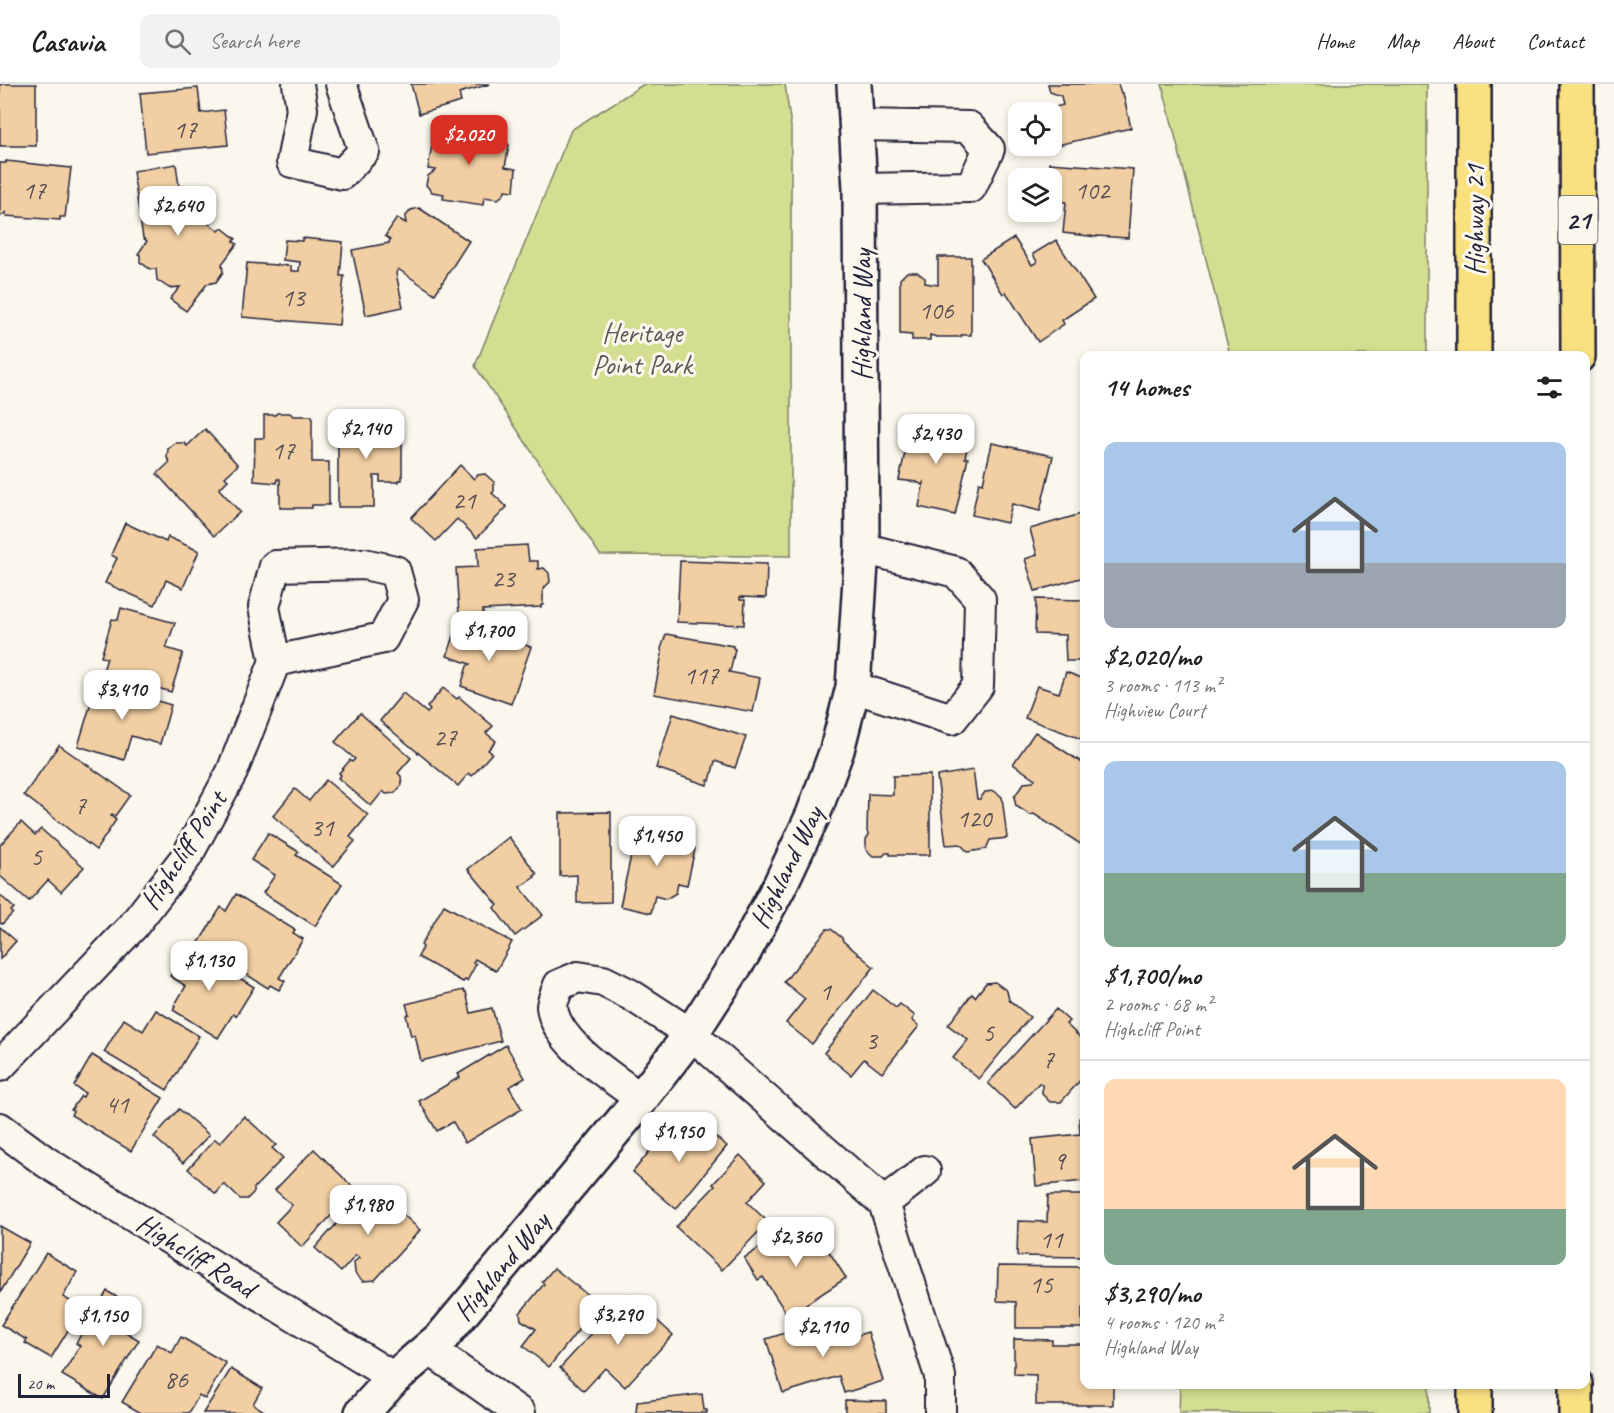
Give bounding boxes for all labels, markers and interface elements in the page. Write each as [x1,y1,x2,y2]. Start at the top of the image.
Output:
search box [140,14,560,68]
text: Casavia [30,24,104,59]
icon: search [161,25,194,58]
text: Search here [209,27,299,55]
text: Home [1316,28,1354,54]
text: Map [1387,28,1419,54]
text: About [1452,28,1494,54]
text: Contact [1527,28,1584,54]
map controls [1008,102,1062,222]
button: locate [1008,102,1062,156]
house number: 17 [173,113,198,146]
pin: $2,020 [420,115,518,166]
text: $2,020 [445,122,493,147]
street label: Highway 21 [1457,163,1492,276]
button: layers [1008,168,1062,222]
house number: 17 [22,174,47,207]
house number: 102 [1074,174,1112,207]
pin: $2,640 [129,186,227,237]
text: $2,640 [153,193,203,218]
road number: 21 [1558,196,1598,244]
street label: Highland Way [844,247,879,381]
house number: 13 [281,281,307,314]
house number: 106 [918,294,955,327]
park label: Heritage Point Park [592,315,695,382]
text: 14 homes [1104,371,1189,404]
icon: filters [1533,371,1566,404]
pin: $2,140 [317,409,415,460]
pin: $2,430 [887,414,985,465]
text: $2,140 [342,416,390,441]
text: $2,430 [912,421,960,446]
house number: 17 [271,434,296,467]
icon: home [1281,481,1389,589]
house number: 21 [452,484,477,517]
house number: 23 [491,562,517,595]
pin: $1,700 [440,611,538,662]
text: $1,700 [465,618,513,643]
text: $2,020/mo [1104,640,1201,673]
house number: 117 [683,659,720,692]
pin: $3,410 [73,670,171,721]
text: 3 rooms · 113 m² [1104,673,1221,698]
text: $3,410 [98,677,146,702]
text: Highview Court [1104,698,1205,723]
house number: 27 [433,721,458,754]
street label: Highcliff Point [132,782,236,916]
house number: 7 [74,789,87,822]
street label: Highland Way [741,798,832,934]
icon: home [1281,800,1389,908]
house number: 120 [956,802,994,835]
house number: 31 [310,811,335,844]
pin: $1,450 [608,816,706,867]
text: $1,450 [633,823,681,848]
house number: 5 [30,840,43,873]
pin: $1,130 [160,941,258,992]
text: $1,130 [185,948,233,973]
text: $1,700/mo [1104,959,1201,992]
house number: 1 [819,975,832,1008]
text: 2 rooms · 68 m² [1104,992,1212,1017]
house number: 5 [982,1016,995,1049]
text: Highcliff Point [1104,1017,1200,1042]
house number: 3 [865,1024,879,1057]
house number: 7 [1042,1043,1055,1076]
house number: 41 [105,1088,130,1121]
pin: $1,950 [630,1112,728,1163]
icon: home [1281,1118,1389,1226]
text: $1,950 [655,1119,703,1144]
house number: 9 [1053,1144,1067,1177]
pin: $1,980 [319,1185,417,1236]
text: $1,980 [344,1192,392,1217]
street label: Highland Way [445,1203,558,1328]
street label: Highcliff Road [130,1205,265,1307]
pin: $2,360 [747,1217,845,1268]
house number: 11 [1039,1223,1064,1256]
text: $2,360 [771,1224,821,1249]
house number: 15 [1029,1268,1054,1301]
text: $3,290/mo [1104,1277,1201,1310]
pin: $3,290 [569,1295,667,1346]
pin: $1,150 [54,1296,152,1347]
text: $3,290 [594,1302,642,1327]
text: $1,150 [79,1303,127,1328]
pin: $2,110 [774,1307,872,1358]
text: 4 rooms · 120 m² [1104,1310,1221,1335]
text: $2,110 [799,1314,847,1339]
text: Highland Way [1104,1335,1198,1360]
house number: 86 [164,1363,189,1396]
scale bar [18,1371,110,1398]
text: 20 m [27,1374,54,1394]

